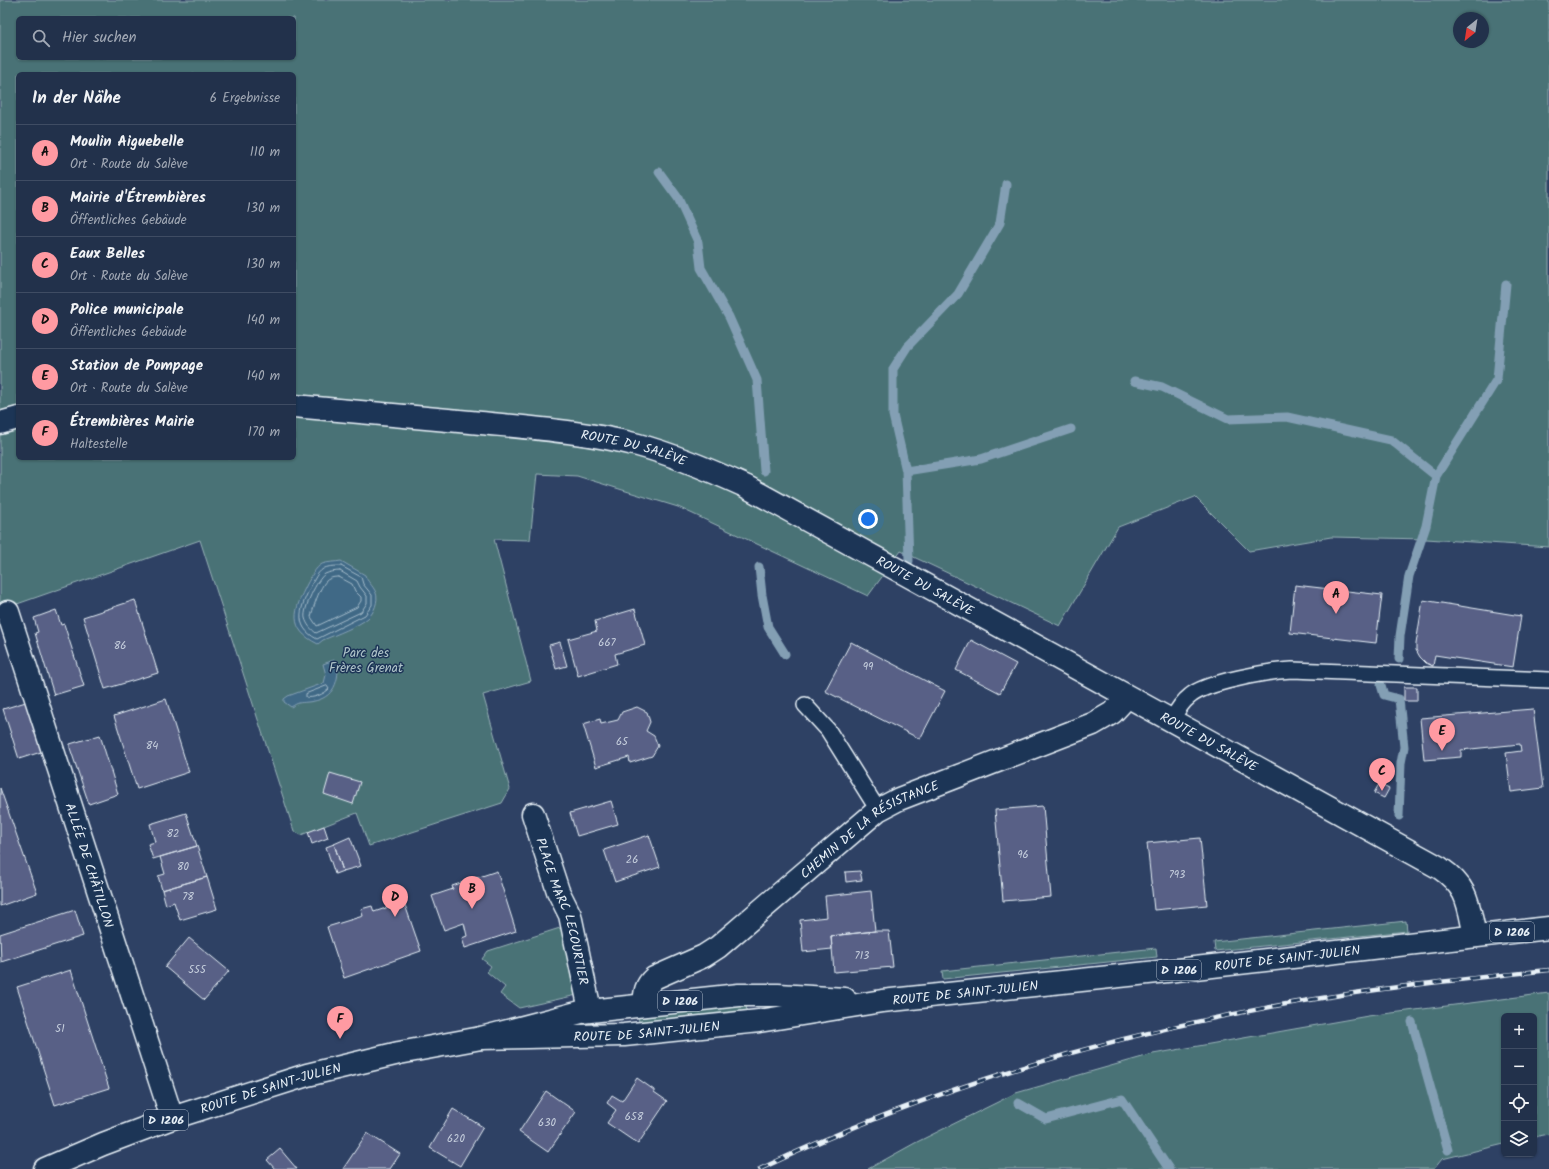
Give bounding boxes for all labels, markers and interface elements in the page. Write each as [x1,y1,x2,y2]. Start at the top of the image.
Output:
north arrow [1453,12,1489,48]
search box [16,16,296,60]
text: Hier suchen [62,26,136,50]
icon: search [30,27,52,49]
text: In der Nähe [32,85,121,112]
text: 6 Ergebnisse [210,88,280,109]
text: Moulin Aiguebelle [70,130,184,154]
text: A [41,142,49,163]
text: 110 m [250,142,280,163]
text: Ort · Route du Salève [70,154,188,175]
text: Mairie d'Étrembières [70,186,206,210]
text: B [41,198,49,219]
text: 130 m [246,198,280,219]
text: Öffentliches Gebäude [70,210,187,231]
text: Eaux Belles [70,242,145,266]
text: C [41,254,49,275]
text: 130 m [246,254,280,275]
text: Ort · Route du Salève [70,266,188,287]
text: Police municipale [70,298,183,322]
text: D [41,310,49,331]
text: 140 m [247,310,280,331]
text: Öffentliches Gebäude [70,322,187,343]
text: Station de Pompage [70,354,203,378]
text: E [41,366,49,387]
text: 140 m [247,366,280,387]
text: Ort · Route du Salève [70,378,188,399]
text: Étrembières Mairie [70,410,194,434]
text: F [41,422,49,443]
text: 170 m [248,422,280,443]
street label: ROUTE DU SALÈVE [580,425,690,472]
text: Haltestelle [70,434,128,455]
your location [858,509,878,529]
street label: ROUTE DU SALÈVE [872,551,978,622]
pin: A [1323,581,1349,614]
house number: 667 [598,634,617,652]
house number: 86 [114,637,126,655]
park label: Parc des Frères Grenat [329,643,404,679]
house number: 99 [863,658,874,676]
street label: ROUTE DU SALÈVE [1156,707,1262,778]
pin: E [1429,718,1455,751]
house number: 65 [616,733,629,751]
house number: 84 [146,737,158,755]
pin: C [1369,758,1395,791]
street label: CHEMIN DE LA RÉSISTANCE [796,775,943,885]
street label: ALLÉE DE CHÂTILLON [59,800,119,931]
house number: 82 [166,825,180,843]
street label: PLACE MARC LECOURTIER [529,835,594,987]
house number: 96 [1017,846,1029,864]
house number: 26 [626,851,638,869]
house number: 80 [177,858,190,876]
house number: 793 [1169,866,1185,884]
pin: B [459,876,485,909]
pin: D [382,884,408,917]
house number: 78 [182,888,194,906]
road number: D 1206 [1490,922,1534,942]
street label: ROUTE DE SAINT-JULIEN [1214,940,1362,978]
house number: 713 [855,947,869,965]
road number: D 1206 [1157,960,1201,980]
house number: 555 [188,961,207,979]
street label: ROUTE DE SAINT-JULIEN [891,976,1039,1012]
road number: D 1206 [658,991,702,1011]
pin: F [327,1006,353,1039]
map controls [1501,1013,1537,1157]
button: + [1501,1013,1537,1049]
street label: ROUTE DE SAINT-JULIEN [574,1016,721,1048]
house number: 51 [55,1020,65,1038]
button: − [1501,1049,1537,1085]
street label: ROUTE DE SAINT-JULIEN [198,1058,344,1120]
button: locate [1501,1085,1537,1121]
house number: 658 [625,1108,644,1126]
road number: D 1206 [144,1110,188,1130]
house number: 630 [538,1114,556,1132]
button: layers [1501,1121,1537,1157]
house number: 620 [447,1130,465,1148]

